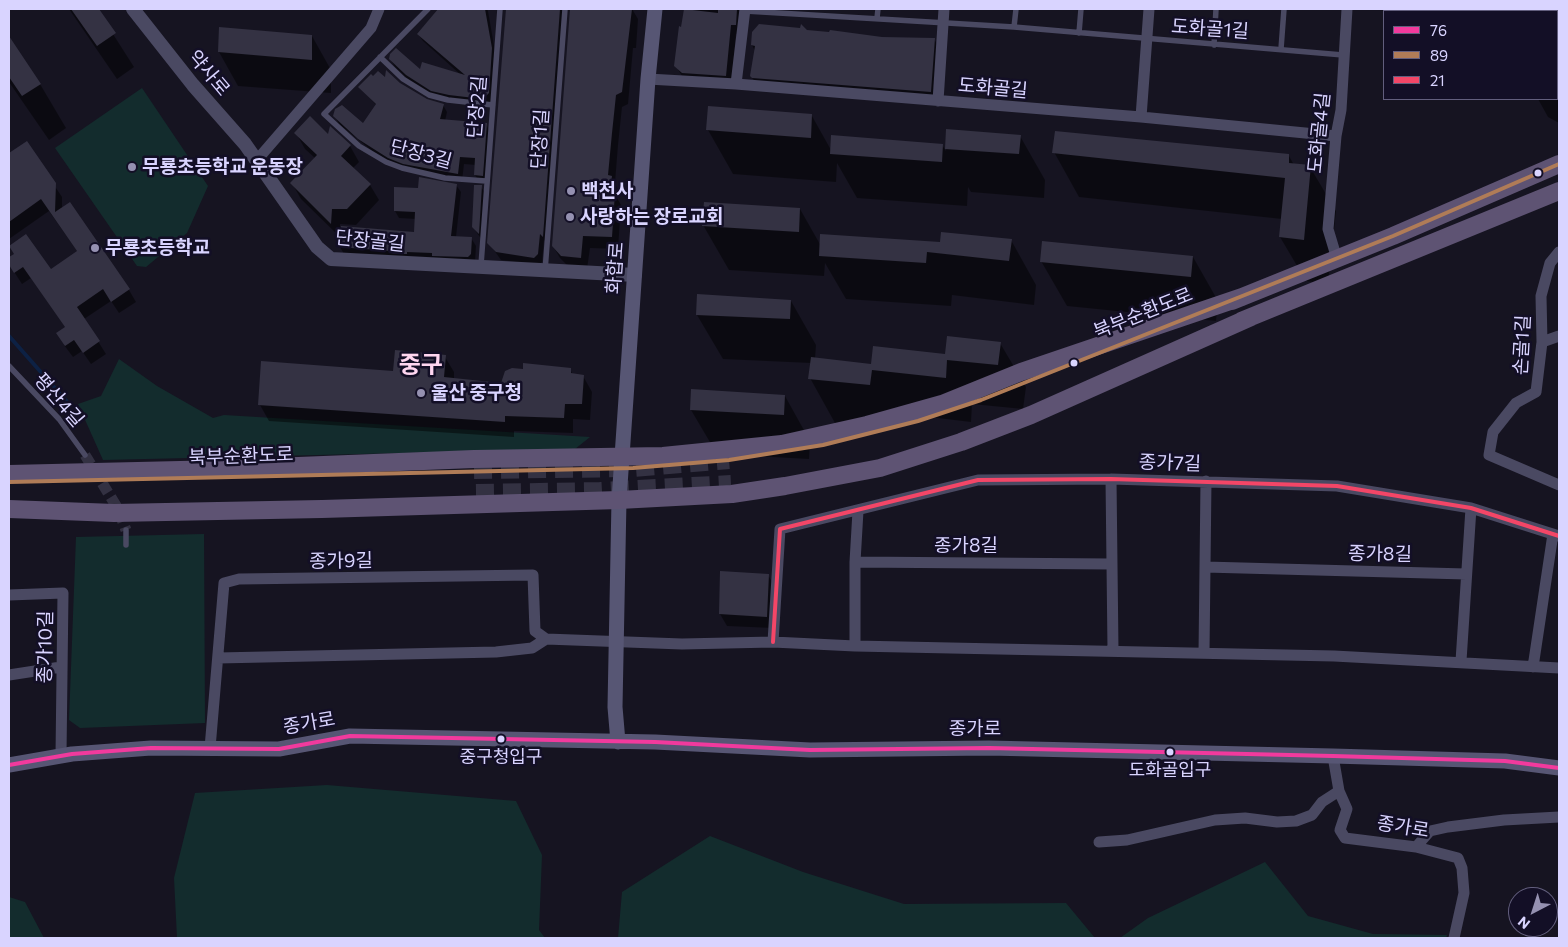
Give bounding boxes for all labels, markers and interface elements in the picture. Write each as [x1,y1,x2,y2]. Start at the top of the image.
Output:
legend [1383,10,1558,100]
street label: 도화골1길 [1170,15,1250,43]
text: 76 [1430,21,1447,39]
street label: 약사로 [183,46,235,100]
text: 89 [1430,46,1448,64]
text: 21 [1430,71,1445,89]
street label: 도화골길 [957,74,1029,102]
street label: 단장2길 [463,75,491,139]
street label: 도화골4길 [1303,91,1335,175]
street label: 단장1길 [527,108,553,170]
street label: 단장3길 [387,135,455,173]
place label: 무룡초등학교 운동장 [142,156,303,178]
marker: 무룡초등학교 운동장 [126,161,138,173]
unlabelled marker [1533,168,1543,178]
place label: 백천사 [581,180,633,202]
marker: 백천사 [565,185,577,197]
place label: 사랑하는 장로교회 [580,206,723,228]
marker: 사랑하는 장로교회 [564,211,576,223]
street label: 단장골길 [334,226,406,256]
place label: 무룡초등학교 [105,237,210,259]
street label: 화합로 [602,241,628,295]
marker: 무룡초등학교 [89,242,101,254]
street label: 북부순환도로 [1090,283,1196,343]
street label: 손골1길 [1509,314,1535,376]
district label: 중구 [399,351,443,379]
unlabelled marker [1069,358,1079,368]
street label: 평산4길 [29,368,89,432]
place label: 울산 중구청 [431,382,522,404]
marker: 울산 중구청 [415,387,427,399]
street label: 북부순환도로 [188,443,294,469]
street label: 종가7길 [1138,451,1202,475]
street label: 종가8길 [934,535,998,557]
street label: 종가8길 [1348,542,1412,566]
street label: 종가9길 [309,549,373,573]
street label: 종가10길 [33,610,57,684]
street label: 종가로 [281,707,337,739]
street label: 종가로 [949,718,1001,740]
marker: 중구청입구 [496,734,506,744]
place label: 중구청입구 [460,746,542,768]
marker: 도화골입구 [1165,747,1175,757]
place label: 도화골입구 [1129,759,1211,781]
street label: 종가로 [1375,812,1431,842]
north arrow [1508,887,1558,937]
text: N [1514,913,1533,933]

